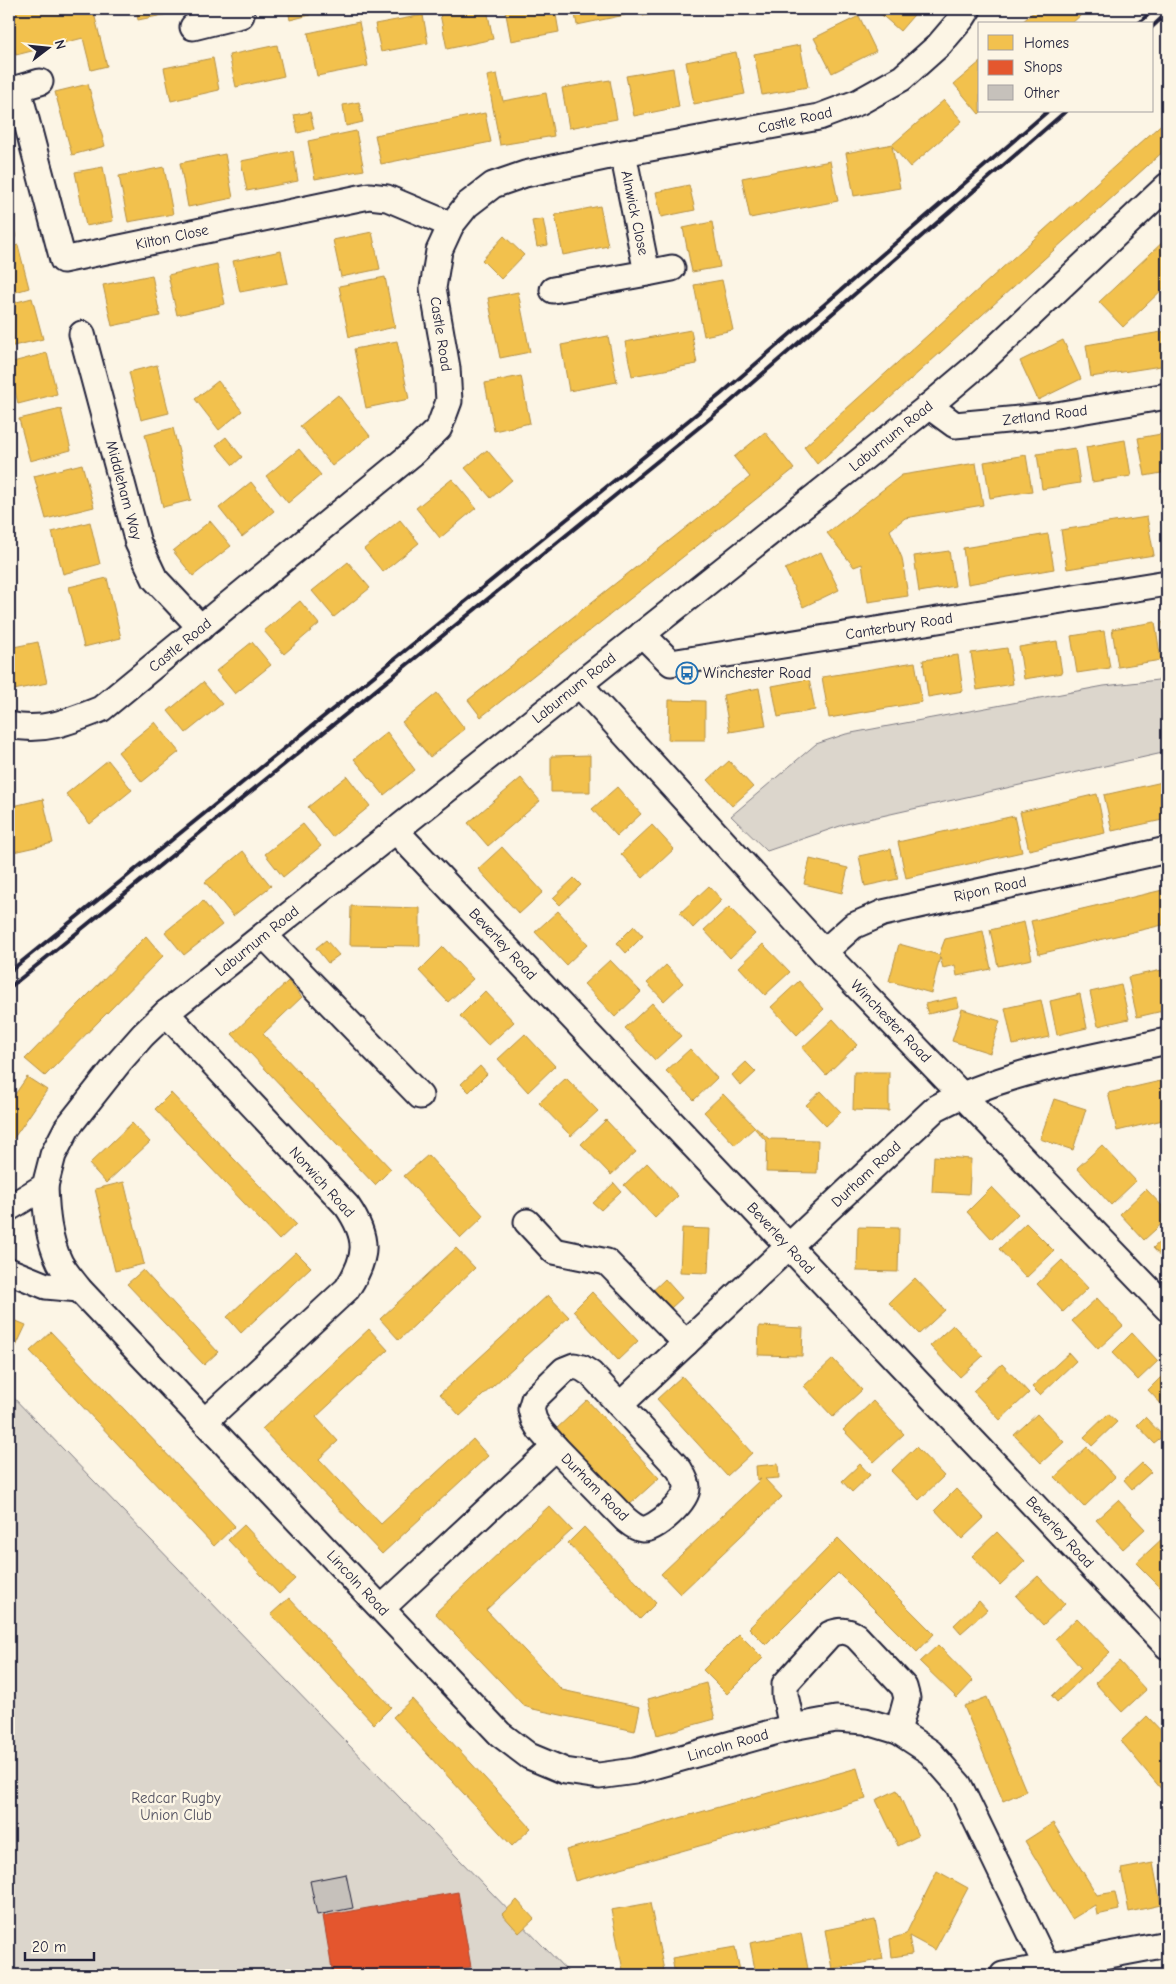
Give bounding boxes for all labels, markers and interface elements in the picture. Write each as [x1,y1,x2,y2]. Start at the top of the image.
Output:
north arrow [22,22,72,72]
legend [978,22,1154,112]
text: Homes [1024,34,1069,52]
text: N [51,38,69,51]
text: Shops [1024,58,1062,76]
text: Other [1024,84,1059,102]
street label: Castle Road [756,103,834,137]
street label: Alnwick Close [617,169,653,258]
street label: Kilton Close [134,220,211,254]
street label: Castle Road [426,295,456,373]
street label: Laburnum Road [846,397,936,475]
street label: Zetland Road [1002,401,1088,429]
street label: Middleham Way [102,438,146,542]
street label: Canterbury Road [844,609,954,643]
street label: Castle Road [145,614,215,676]
street label: Laburnum Road [529,649,619,727]
bus stop icon: Winchester Road [675,661,699,685]
place label: Winchester Road [703,664,811,682]
street label: Ripon Road [952,873,1028,905]
street label: Laburnum Road [212,902,302,980]
street label: Beverley Road [465,905,541,983]
street label: Winchester Road [847,976,935,1066]
street label: Durham Road [827,1137,905,1211]
street label: Norwich Road [286,1143,358,1221]
street label: Beverley Road [743,1199,819,1277]
street label: Durham Road [557,1449,633,1525]
street label: Beverley Road [1022,1493,1098,1571]
street label: Lincoln Road [323,1546,393,1620]
street label: Lincoln Road [685,1725,771,1765]
park label: Redcar Rugby Union Club [131,1789,221,1824]
scale bar [25,1929,94,1961]
text: 20 m [32,1938,66,1956]

